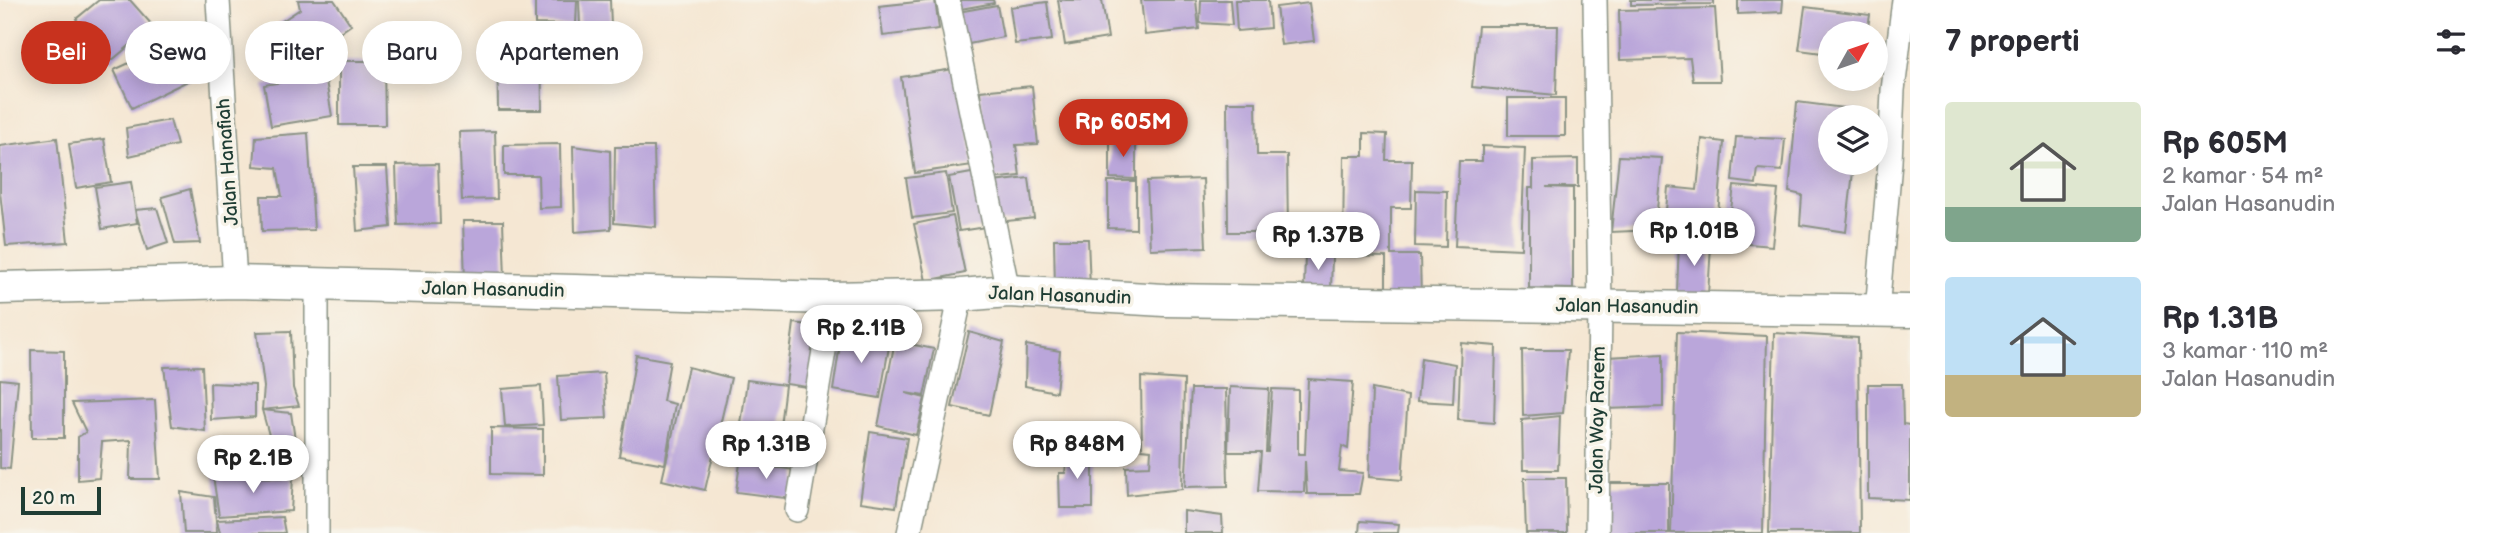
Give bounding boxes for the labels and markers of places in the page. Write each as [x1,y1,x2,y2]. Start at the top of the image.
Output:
pin: Rp 605M [1058,100,1188,159]
pin: Rp 1.01B [1622,208,1766,268]
pin: Rp 1.37B [1246,212,1390,272]
pin: Rp 2.11B [789,306,933,365]
pin: Rp 1.31B [694,421,838,481]
pin: Rp 848M [1012,421,1142,481]
pin: Rp 2.1B [188,435,318,495]

